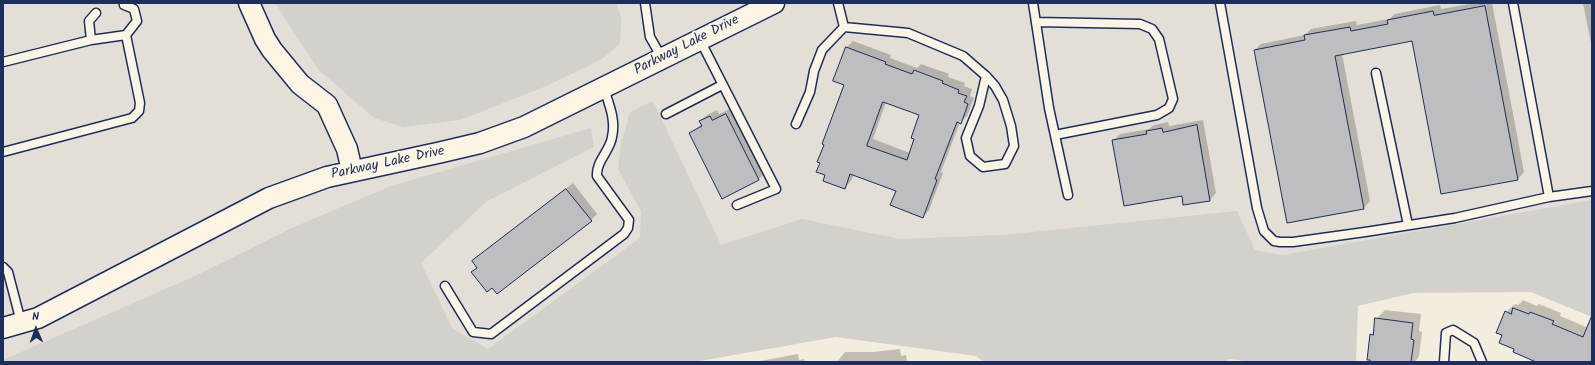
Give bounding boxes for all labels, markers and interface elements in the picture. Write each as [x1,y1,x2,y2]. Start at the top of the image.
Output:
street label: Parkway Lake Drive [632,12,742,80]
street label: Parkway Lake Drive [330,144,446,184]
text: N [32,308,39,326]
north arrow [16,309,56,349]

